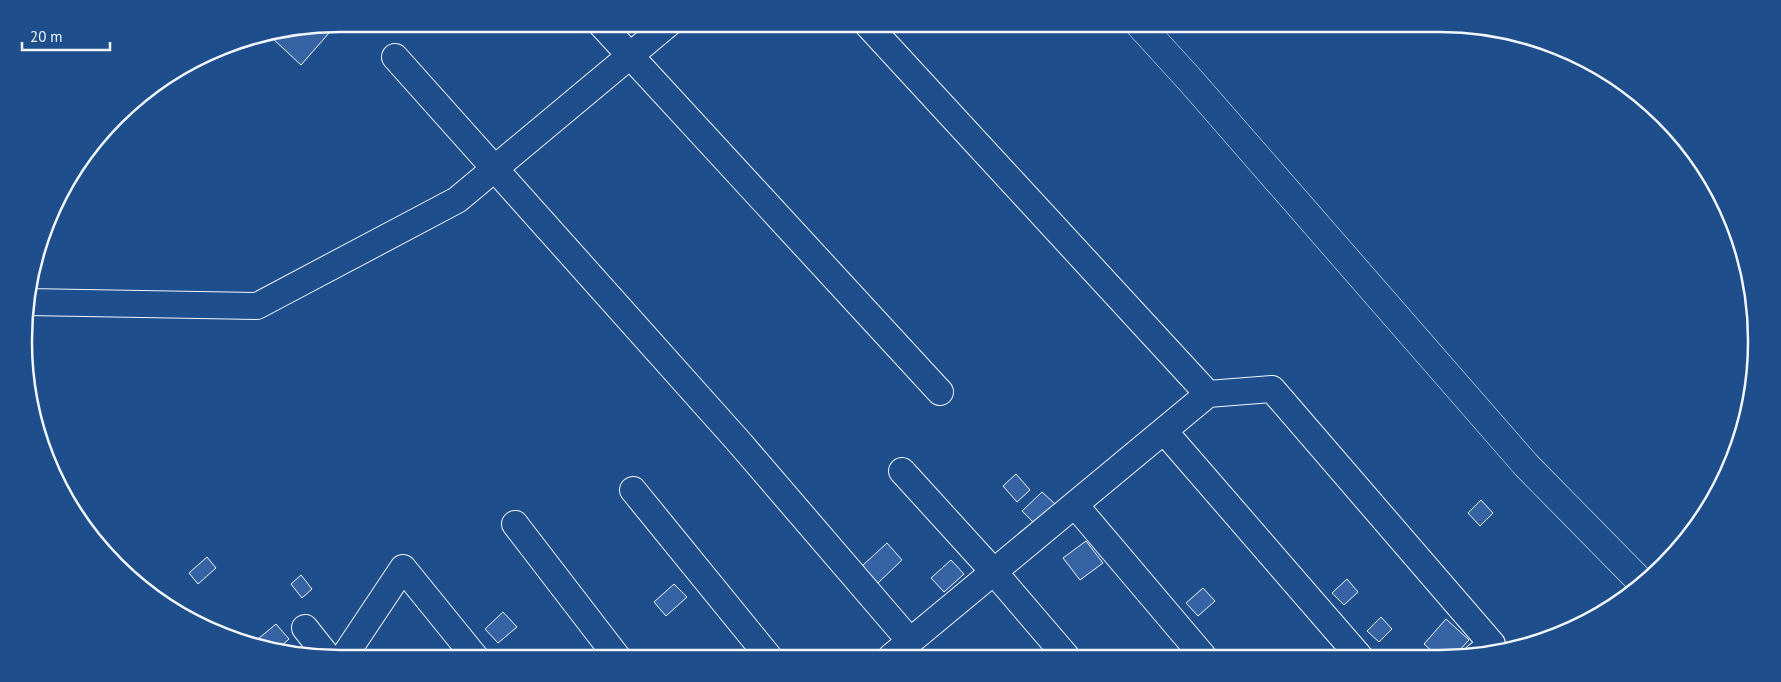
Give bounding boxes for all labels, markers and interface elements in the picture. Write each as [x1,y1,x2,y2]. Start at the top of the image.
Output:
scale bar [22,20,110,52]
text: 20 m [30,27,63,46]

